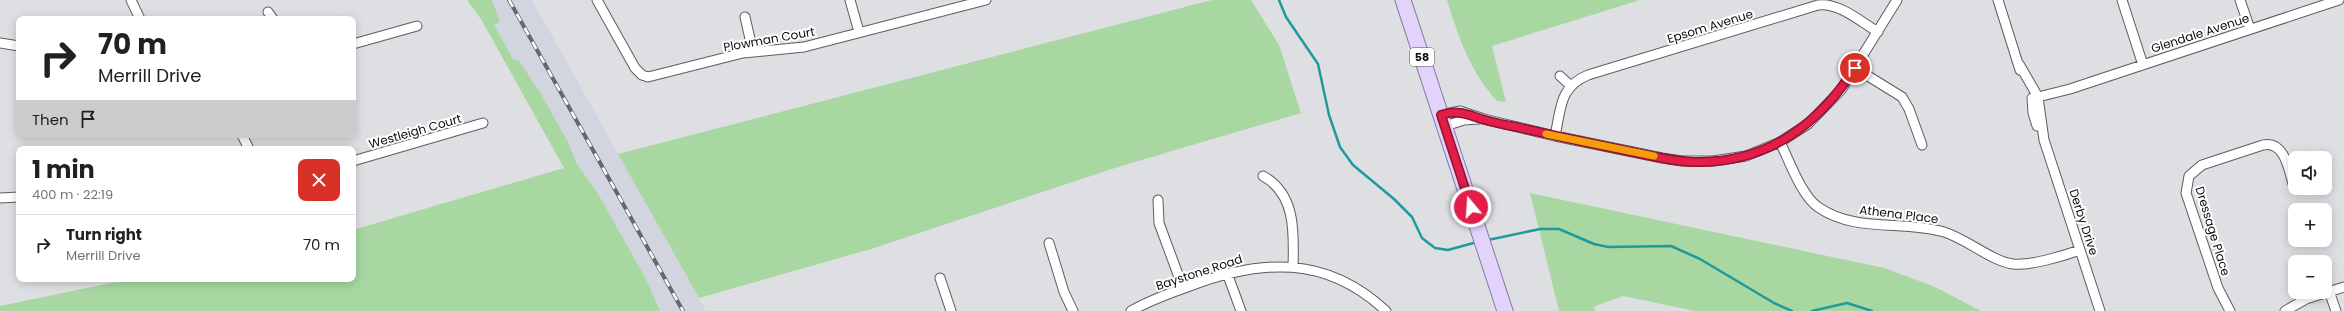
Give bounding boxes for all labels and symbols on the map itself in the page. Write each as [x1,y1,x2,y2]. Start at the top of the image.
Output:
street label: Epsom Avenue [1665,5,1755,47]
street label: Glendale Avenue [2149,9,2251,57]
street label: Plowman Court [722,23,816,55]
road number: 58 [1410,48,1434,66]
pin [1838,51,1872,85]
street label: Westleigh Court [367,110,463,152]
street label: Dressage Place [2191,184,2235,278]
position arrow [1450,186,1492,228]
street label: Derby Drive [2065,187,2103,257]
street label: Athena Place [1859,201,1939,227]
street label: Baystone Road [1154,250,1244,294]

